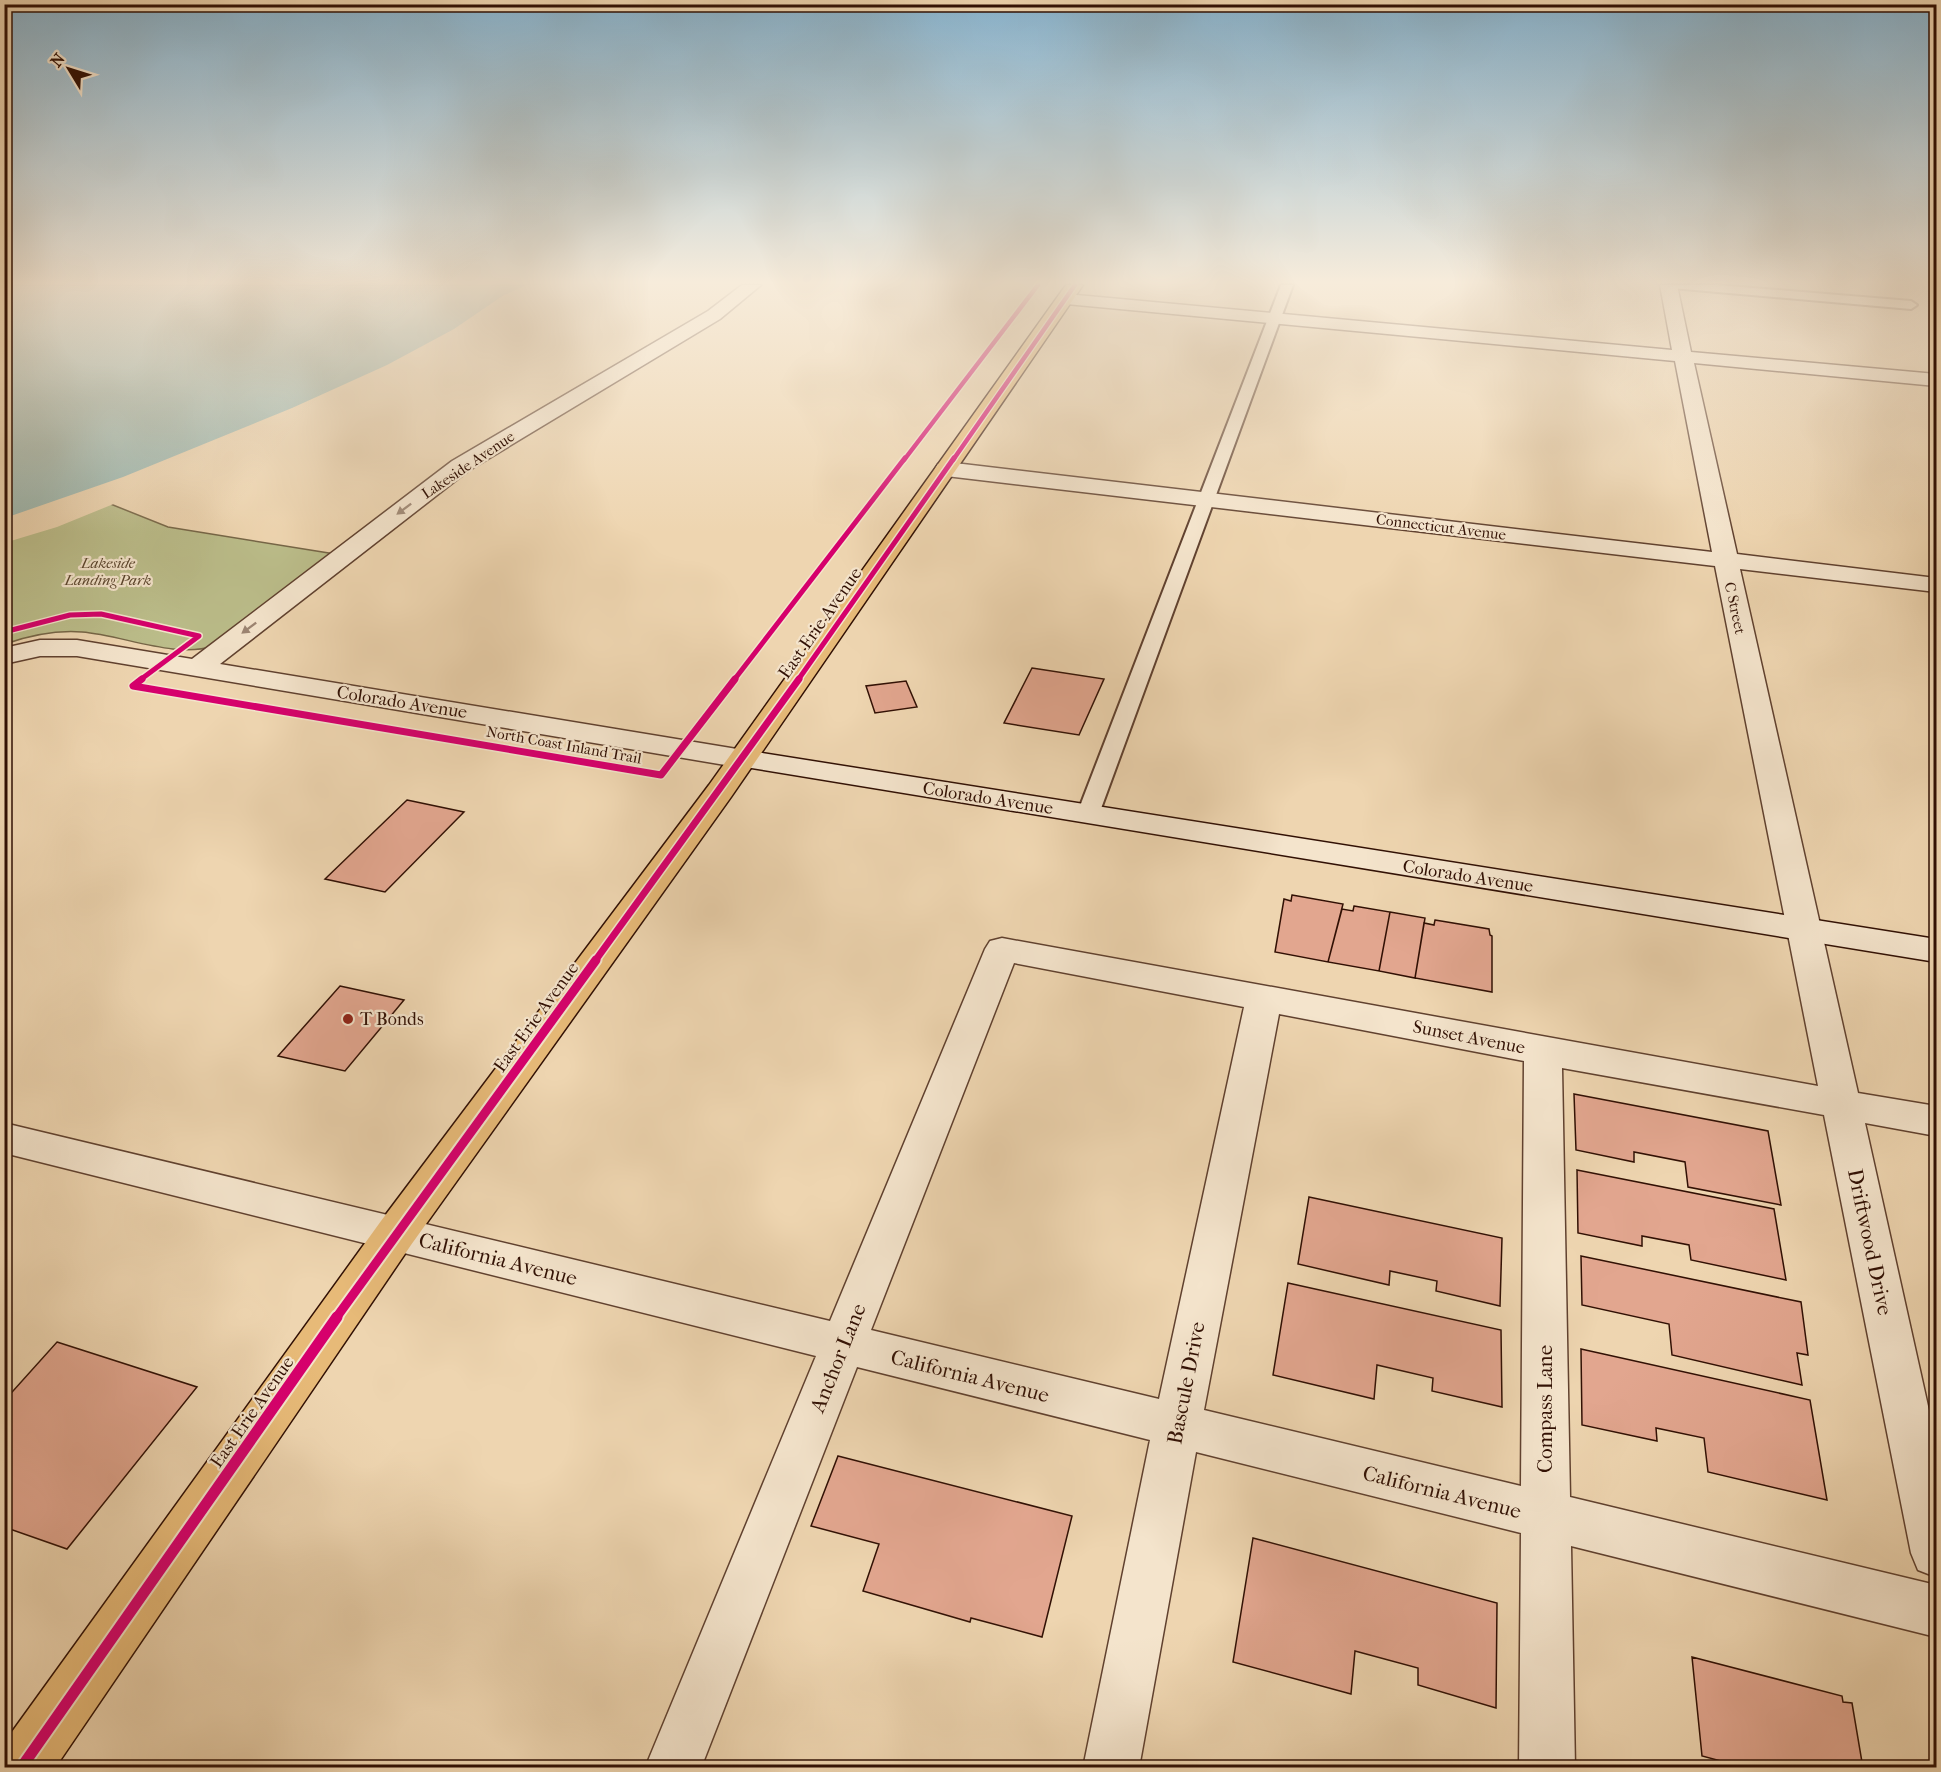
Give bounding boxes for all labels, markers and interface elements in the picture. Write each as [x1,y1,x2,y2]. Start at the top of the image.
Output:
north arrow [39,39,99,99]
text: N [46,49,69,71]
street label: Lakeside Avenue [418,427,518,503]
one-way arrow [396,503,411,515]
street label: Connecticut Avenue [1375,510,1508,544]
park label: Lakeside Landing Park [64,554,152,589]
street label: East Erie Avenue [774,564,867,683]
street label: C Street [1721,580,1749,636]
one-way arrow [241,622,257,634]
street label: Colorado Avenue [335,682,469,723]
street label: North Coast Inland Trail [485,722,643,768]
street label: Colorado Avenue [921,778,1055,819]
street label: Colorado Avenue [1401,856,1535,897]
street label: East Erie Avenue [489,958,583,1076]
place label: T Bonds [360,1009,424,1030]
marker: T Bonds [341,1012,355,1026]
street label: Sunset Avenue [1411,1016,1527,1059]
street label: Driftwood Drive [1843,1166,1897,1318]
street label: California Avenue [416,1228,580,1290]
street label: Anchor Lane [805,1300,871,1417]
street label: Bascule Drive [1162,1320,1210,1446]
street label: California Avenue [888,1345,1052,1407]
street label: Compass Lane [1533,1345,1557,1473]
street label: East Erie Avenue [206,1353,299,1472]
street label: California Avenue [1360,1461,1524,1523]

